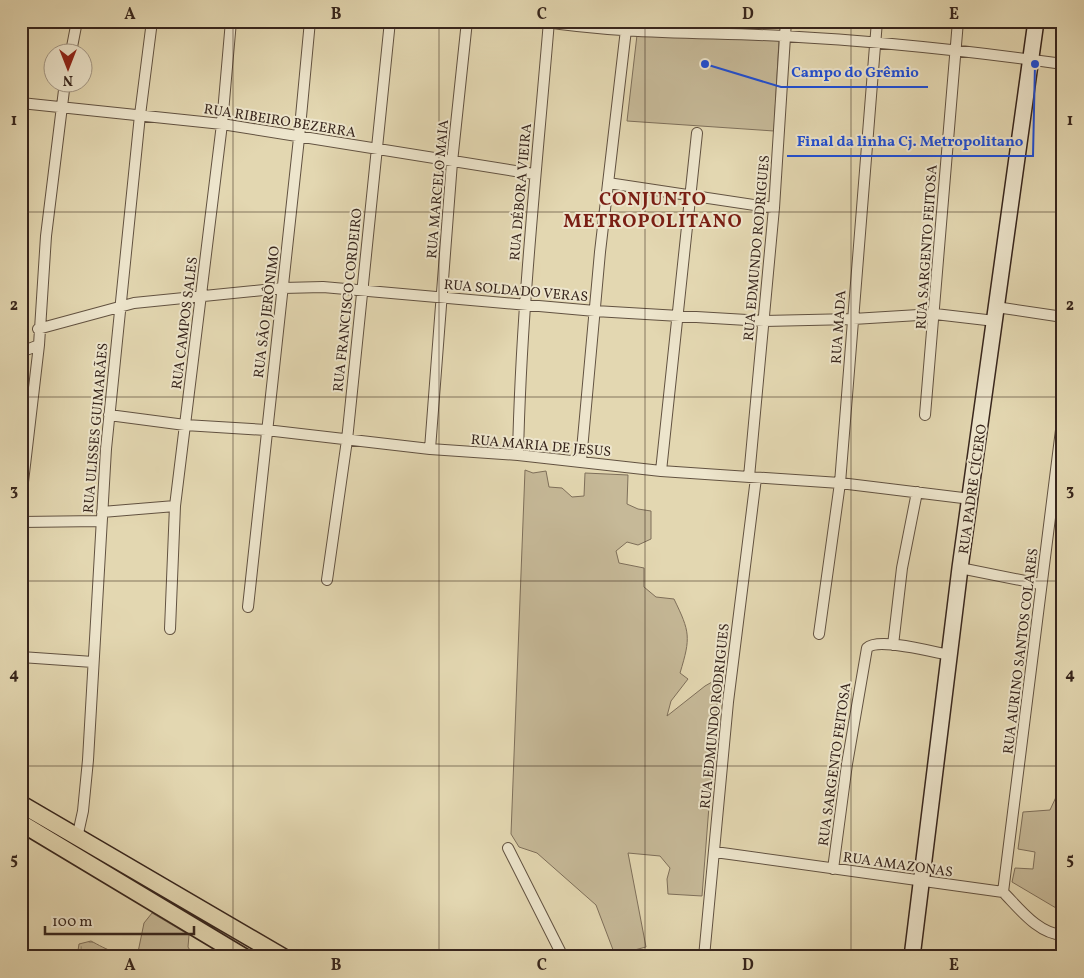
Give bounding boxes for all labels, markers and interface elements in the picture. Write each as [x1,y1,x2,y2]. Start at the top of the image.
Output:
text: A [124,4,136,26]
text: B [331,4,342,26]
text: C [537,4,547,26]
text: D [742,4,754,26]
text: E [949,4,959,26]
north arrow [42,42,92,92]
callout: Campo do Grêmio [781,57,928,87]
text: Campo do Grêmio [791,63,919,84]
text: N [63,70,73,89]
street label: RUA RIBEIRO BEZERRA [202,100,357,143]
text: 1 [11,110,17,132]
text: 1 [1067,110,1073,132]
street label: RUA MARCELO MAIA [423,119,454,260]
street label: RUA DÉBORA VIEIRA [506,122,537,262]
callout: Final da linha Cj. Metropolitano [787,126,1033,156]
text: Final da linha Cj. Metropolitano [797,132,1024,153]
street label: RUA EDMUNDO RODRIGUES [740,155,775,342]
street label: RUA SARGENTO FEITOSA [912,164,943,330]
district label: CONJUNTO METROPOLITANO [563,187,743,235]
street label: RUA FRANCISCO CORDEIRO [329,207,368,393]
street label: RUA SÃO JERÔNIMO [250,245,285,379]
street label: RUA CAMPOS SALES [168,256,203,391]
street label: RUA SOLDADO VERAS [443,276,589,307]
street label: RUA MADA [827,289,852,365]
text: 2 [10,295,18,317]
text: 2 [1066,295,1074,317]
street label: RUA ULISSES GUIMARÃES [80,342,113,514]
street label: RUA PADRE CÍCERO [955,423,992,555]
street label: RUA MARIA DE JESUS [470,431,612,462]
text: 3 [10,480,18,502]
text: 3 [1066,480,1074,502]
street label: RUA AURINO SANTOS COLARES [999,547,1044,755]
street label: RUA EDMUNDO RODRIGUES [696,623,735,810]
text: 4 [9,664,19,686]
text: 4 [1065,664,1075,686]
street label: RUA SARGENTO FEITOSA [815,681,856,847]
street label: RUA AMAZONAS [842,848,954,883]
text: 5 [10,849,18,871]
text: 5 [1066,849,1074,871]
scale bar [45,903,194,935]
text: 100 m [52,912,92,933]
text: A [124,955,136,977]
text: B [331,955,342,977]
text: C [537,955,547,977]
text: D [742,955,754,977]
text: E [949,955,959,977]

